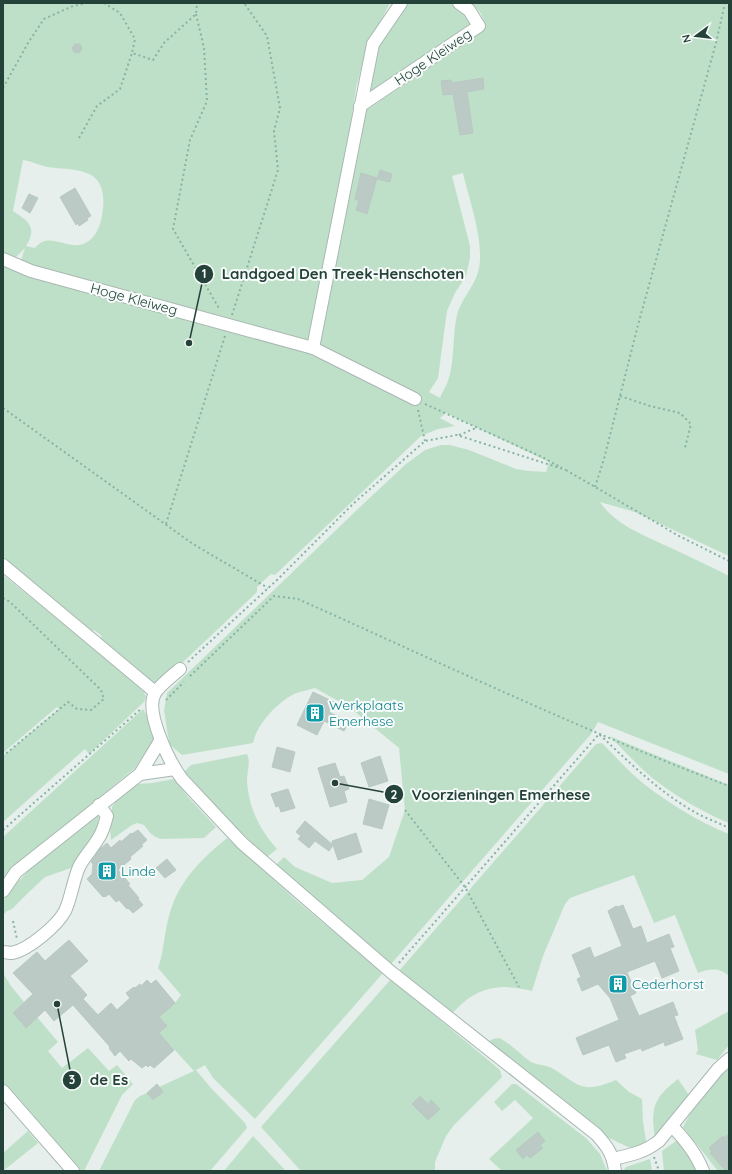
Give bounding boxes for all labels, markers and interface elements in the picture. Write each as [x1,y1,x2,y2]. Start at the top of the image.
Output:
north arrow [676,16,716,56]
street label: Hoge Kleiweg [391,25,475,89]
text: N [679,33,694,44]
callout: Landgoed Den Treek-Henschoten [194,260,473,287]
text: Landgoed Den Treek-Henschoten [222,264,464,283]
text: 1 [202,266,206,281]
street label: Hoge Kleiweg [89,279,179,319]
place label: Werkplaats Emerhese [329,696,404,730]
building icon: Werkplaats Emerhese [304,702,326,724]
callout: Voorzieningen Emerhese [384,781,599,808]
text: Voorzieningen Emerhese [412,785,591,804]
text: 2 [391,787,398,802]
building icon: Linde [96,860,118,882]
place label: Linde [121,862,156,880]
building icon: Cederhorst [607,973,629,995]
place label: Cederhorst [632,975,704,993]
callout: de Es [62,1067,136,1094]
text: de Es [90,1070,128,1089]
text: 3 [69,1072,75,1087]

